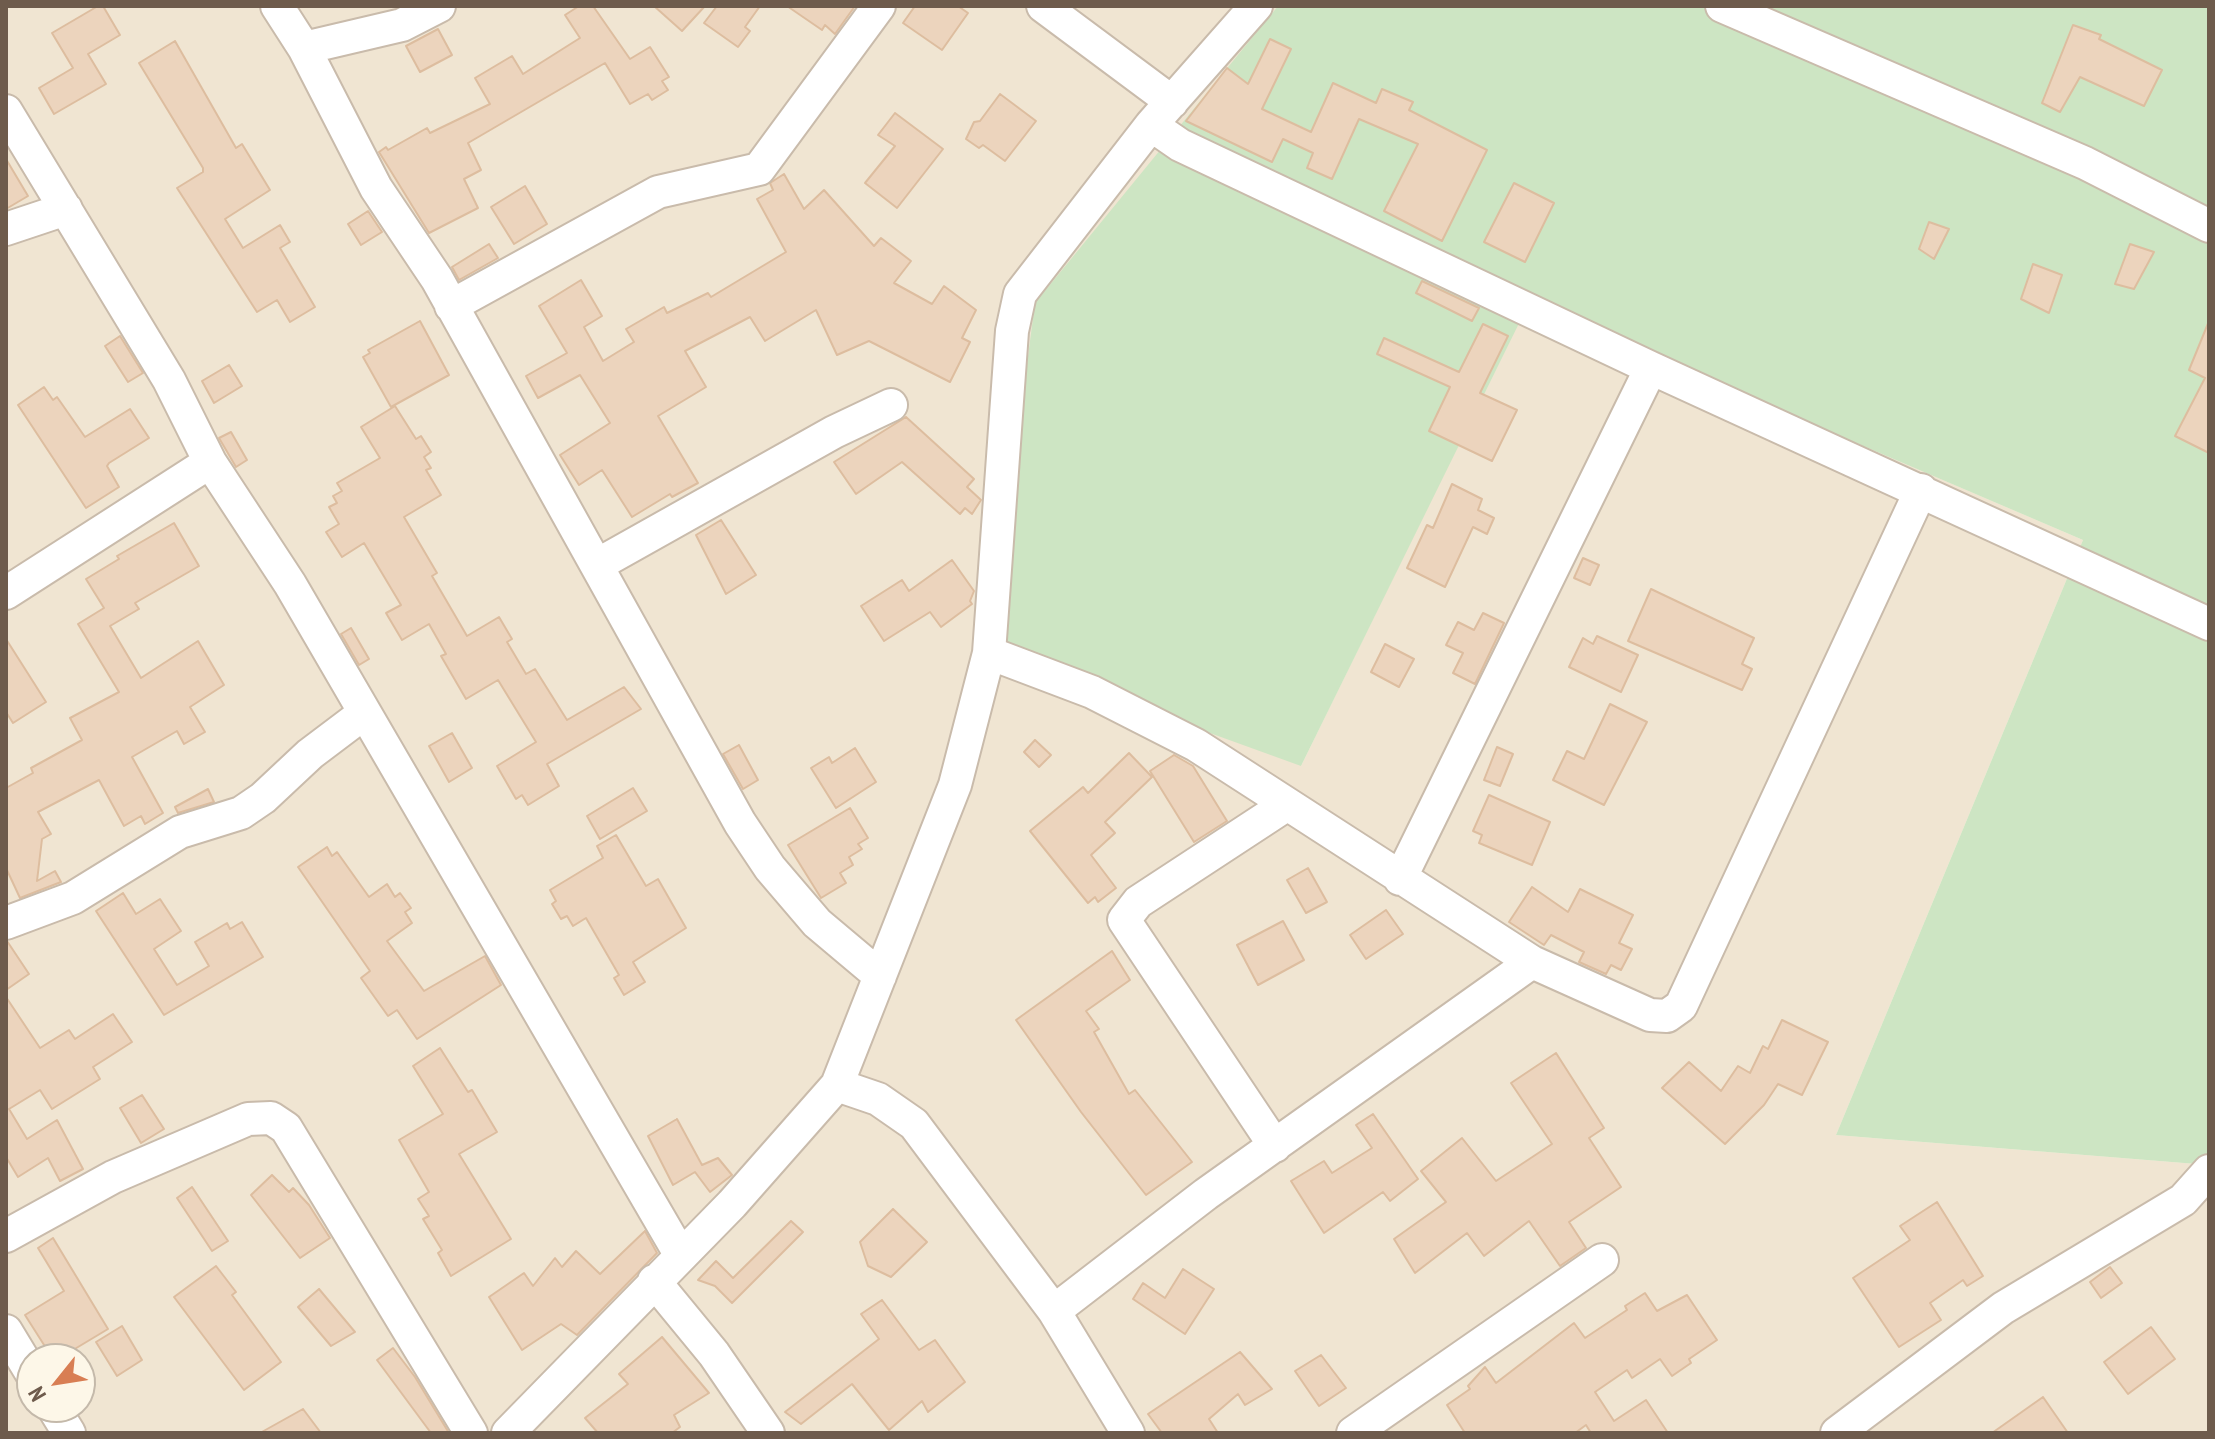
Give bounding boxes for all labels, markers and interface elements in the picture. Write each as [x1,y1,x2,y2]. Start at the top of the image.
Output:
north arrow [16,1343,96,1423]
text: N [22,1382,52,1406]

